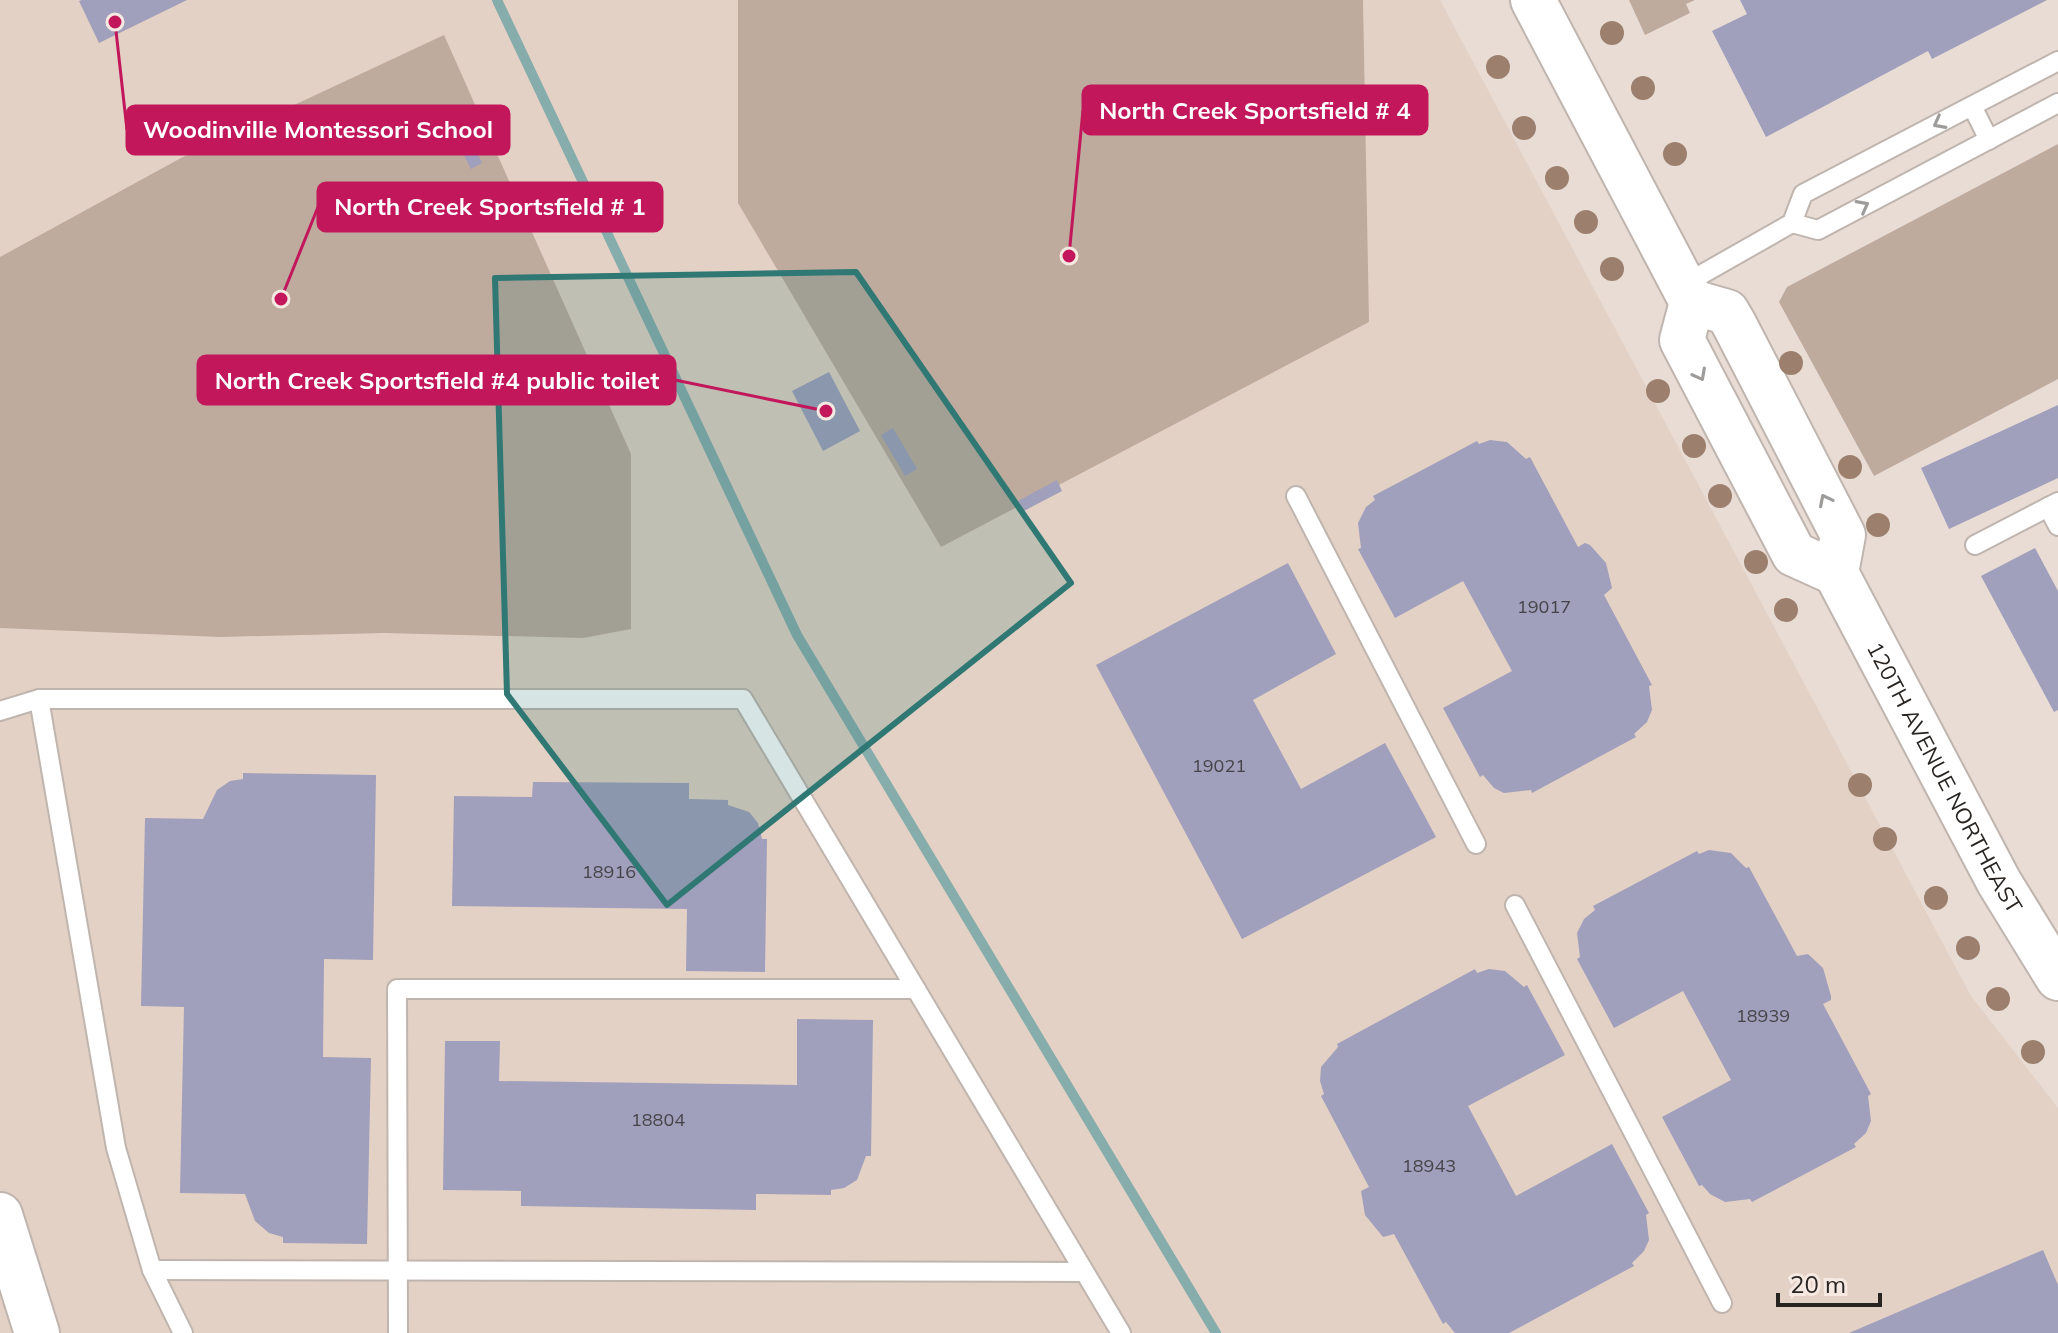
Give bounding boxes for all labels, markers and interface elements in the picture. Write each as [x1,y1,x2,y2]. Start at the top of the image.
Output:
callout: North Creek Sportsfield # 4 [1083,86,1427,134]
text: North Creek Sportsfield # 4 [1099,95,1411,125]
callout: Woodinville Montessori School [127,106,509,154]
text: Woodinville Montessori School [143,114,493,144]
one-way arrow [1933,114,1947,129]
callout: North Creek Sportsfield # 1 [318,183,662,231]
text: North Creek Sportsfield # 1 [334,191,646,221]
one-way arrow [1855,200,1870,215]
callout: North Creek Sportsfield #4 public toilet [198,356,675,404]
text: North Creek Sportsfield #4 public toilet [215,365,659,395]
one-way arrow [1690,366,1705,381]
one-way arrow [1819,494,1834,509]
house number: 19017 [1517,595,1571,618]
street label: 120TH AVENUE NORTHEAST [1861,637,2029,918]
house number: 19021 [1192,754,1246,777]
house number: 18916 [582,860,636,883]
house number: 18939 [1736,1004,1790,1027]
house number: 18804 [631,1108,685,1131]
house number: 18943 [1402,1154,1456,1177]
scale bar [1778,1257,1880,1307]
text: 20 m [1790,1269,1846,1299]

